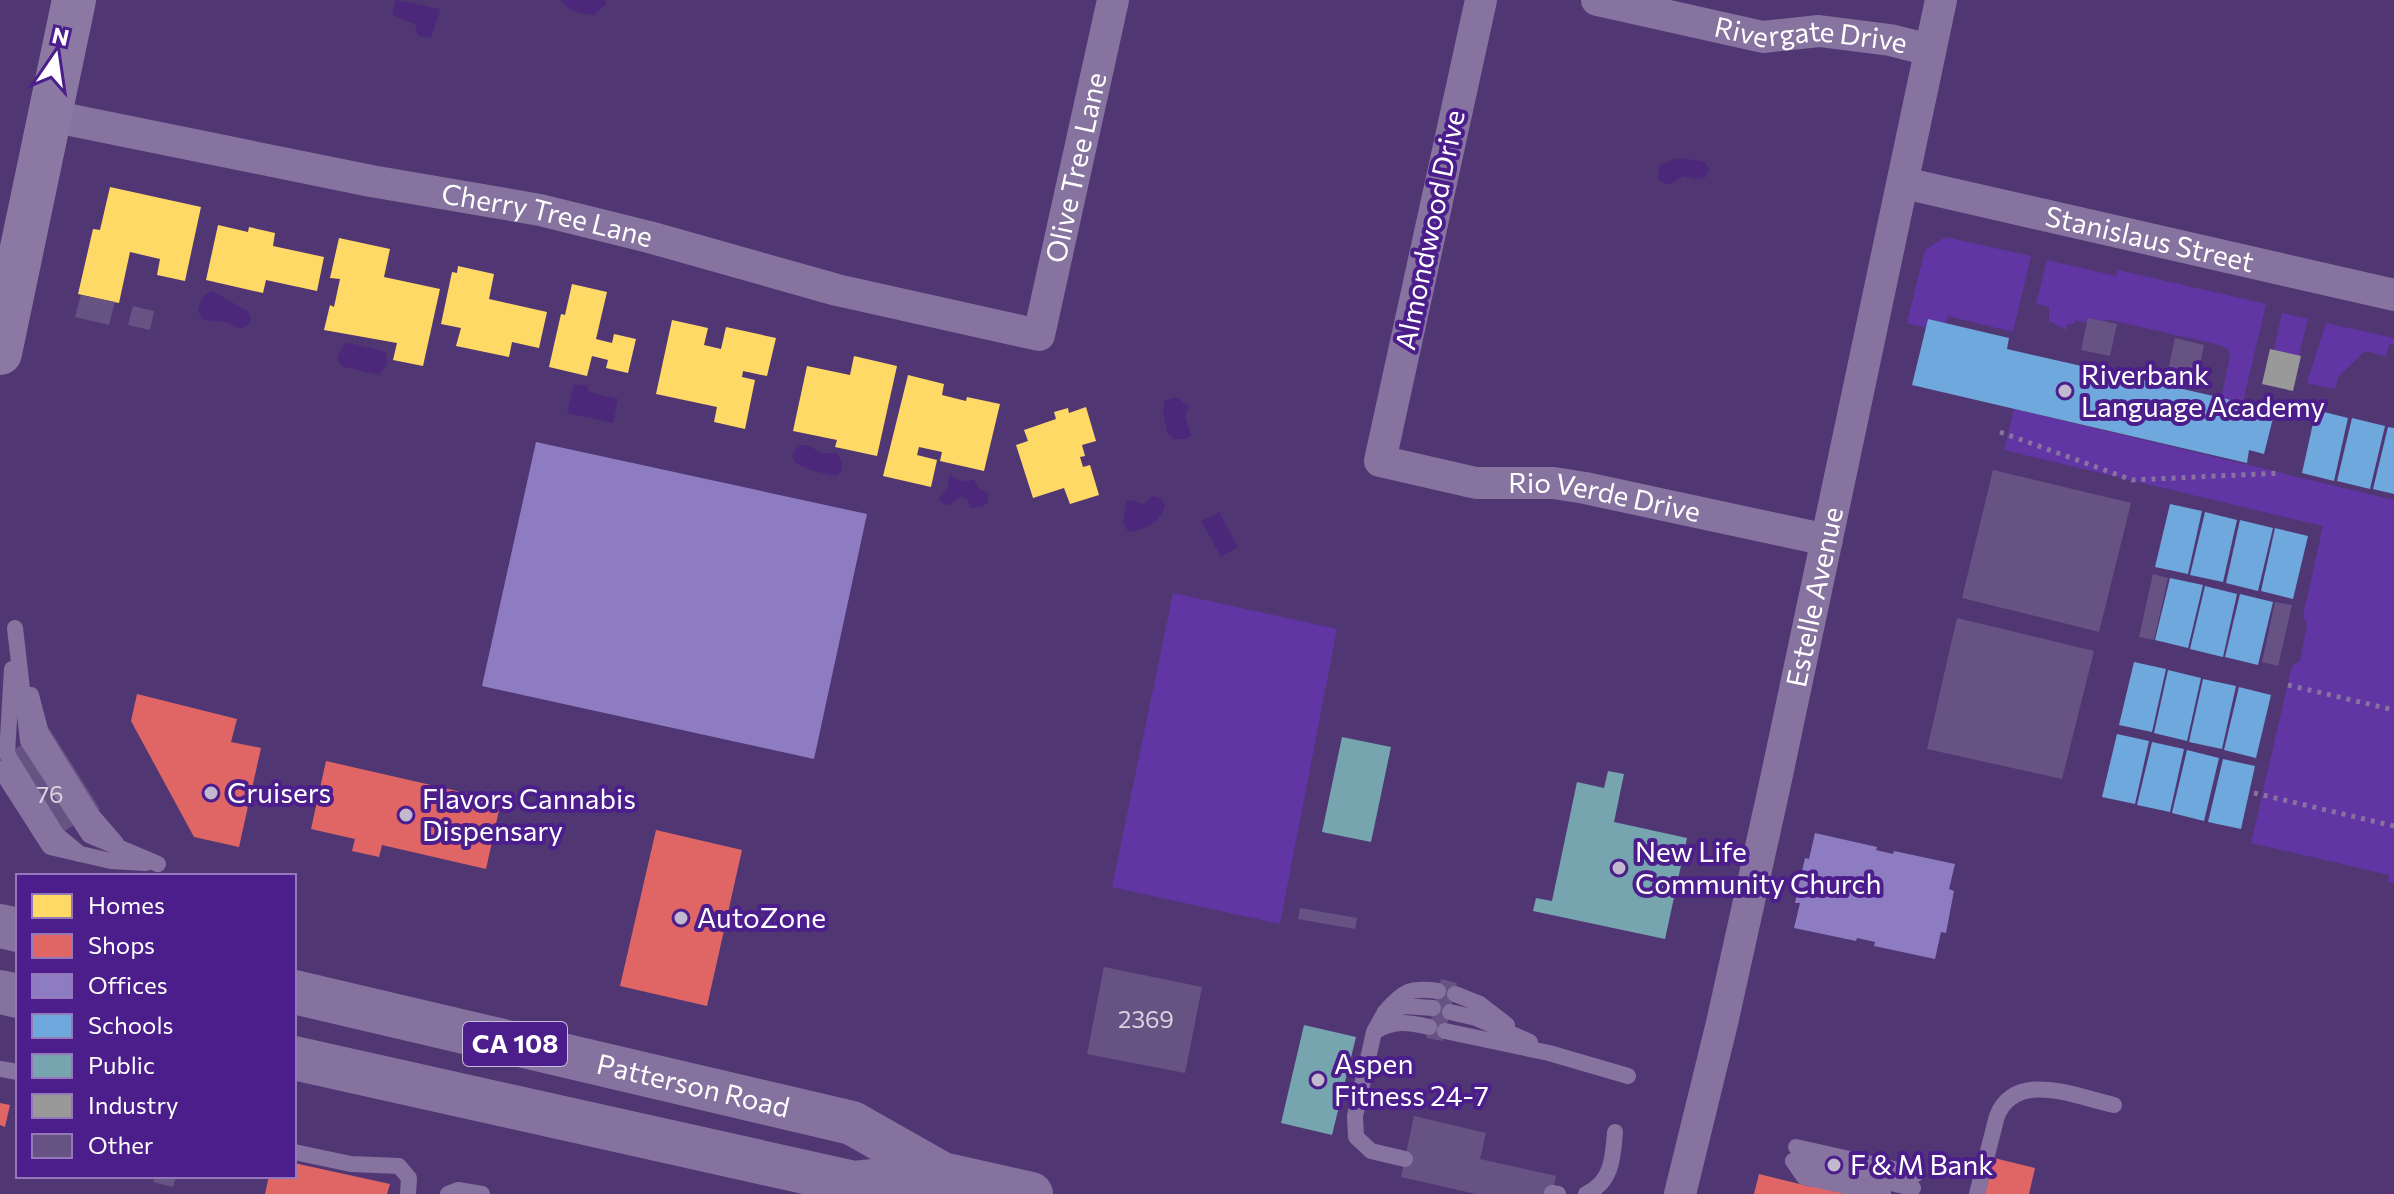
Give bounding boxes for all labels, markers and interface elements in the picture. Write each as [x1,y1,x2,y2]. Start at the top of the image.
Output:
street label: Rivergate Drive [1711,9,1911,60]
north arrow [16,16,96,96]
text: N [50,21,72,51]
street label: Olive Tree Lane [1037,69,1113,266]
street label: Almondwood Drive [1387,107,1471,353]
street label: Cherry Tree Lane [439,175,656,253]
street label: Stanislaus Street [2042,198,2258,278]
place label: Riverbank Language Academy [2081,357,2325,423]
marker: Riverbank Language Academy [2056,382,2074,400]
street label: Rio Verde Drive [1508,465,1704,528]
street label: Estelle Avenue [1778,504,1849,690]
place label: Cruisers [227,775,331,809]
house number: 76 [36,779,64,808]
place label: Flavors Cannabis Dispensary [422,781,636,847]
marker: Cruisers [202,784,220,802]
marker: Flavors Cannabis Dispensary [397,806,415,824]
place label: New Life Community Church [1635,834,1881,900]
marker: New Life Community Church [1610,859,1628,877]
legend [16,874,296,1178]
text: Homes [88,890,165,919]
place label: AutoZone [697,900,826,934]
marker: AutoZone [672,909,690,927]
text: Shops [88,930,155,959]
text: Offices [88,970,168,999]
house number: 2369 [1118,1004,1174,1033]
text: Schools [88,1010,173,1039]
road number: CA 108 [463,1022,567,1066]
street label: Patterson Road [594,1046,793,1124]
place label: Aspen Fitness 24-7 [1334,1046,1489,1112]
text: Public [88,1050,155,1079]
marker: Aspen Fitness 24-7 [1309,1071,1327,1089]
text: Industry [88,1090,178,1119]
text: Other [88,1130,154,1159]
place label: F & M Bank [1850,1147,1993,1181]
marker: F & M Bank [1825,1156,1843,1174]

